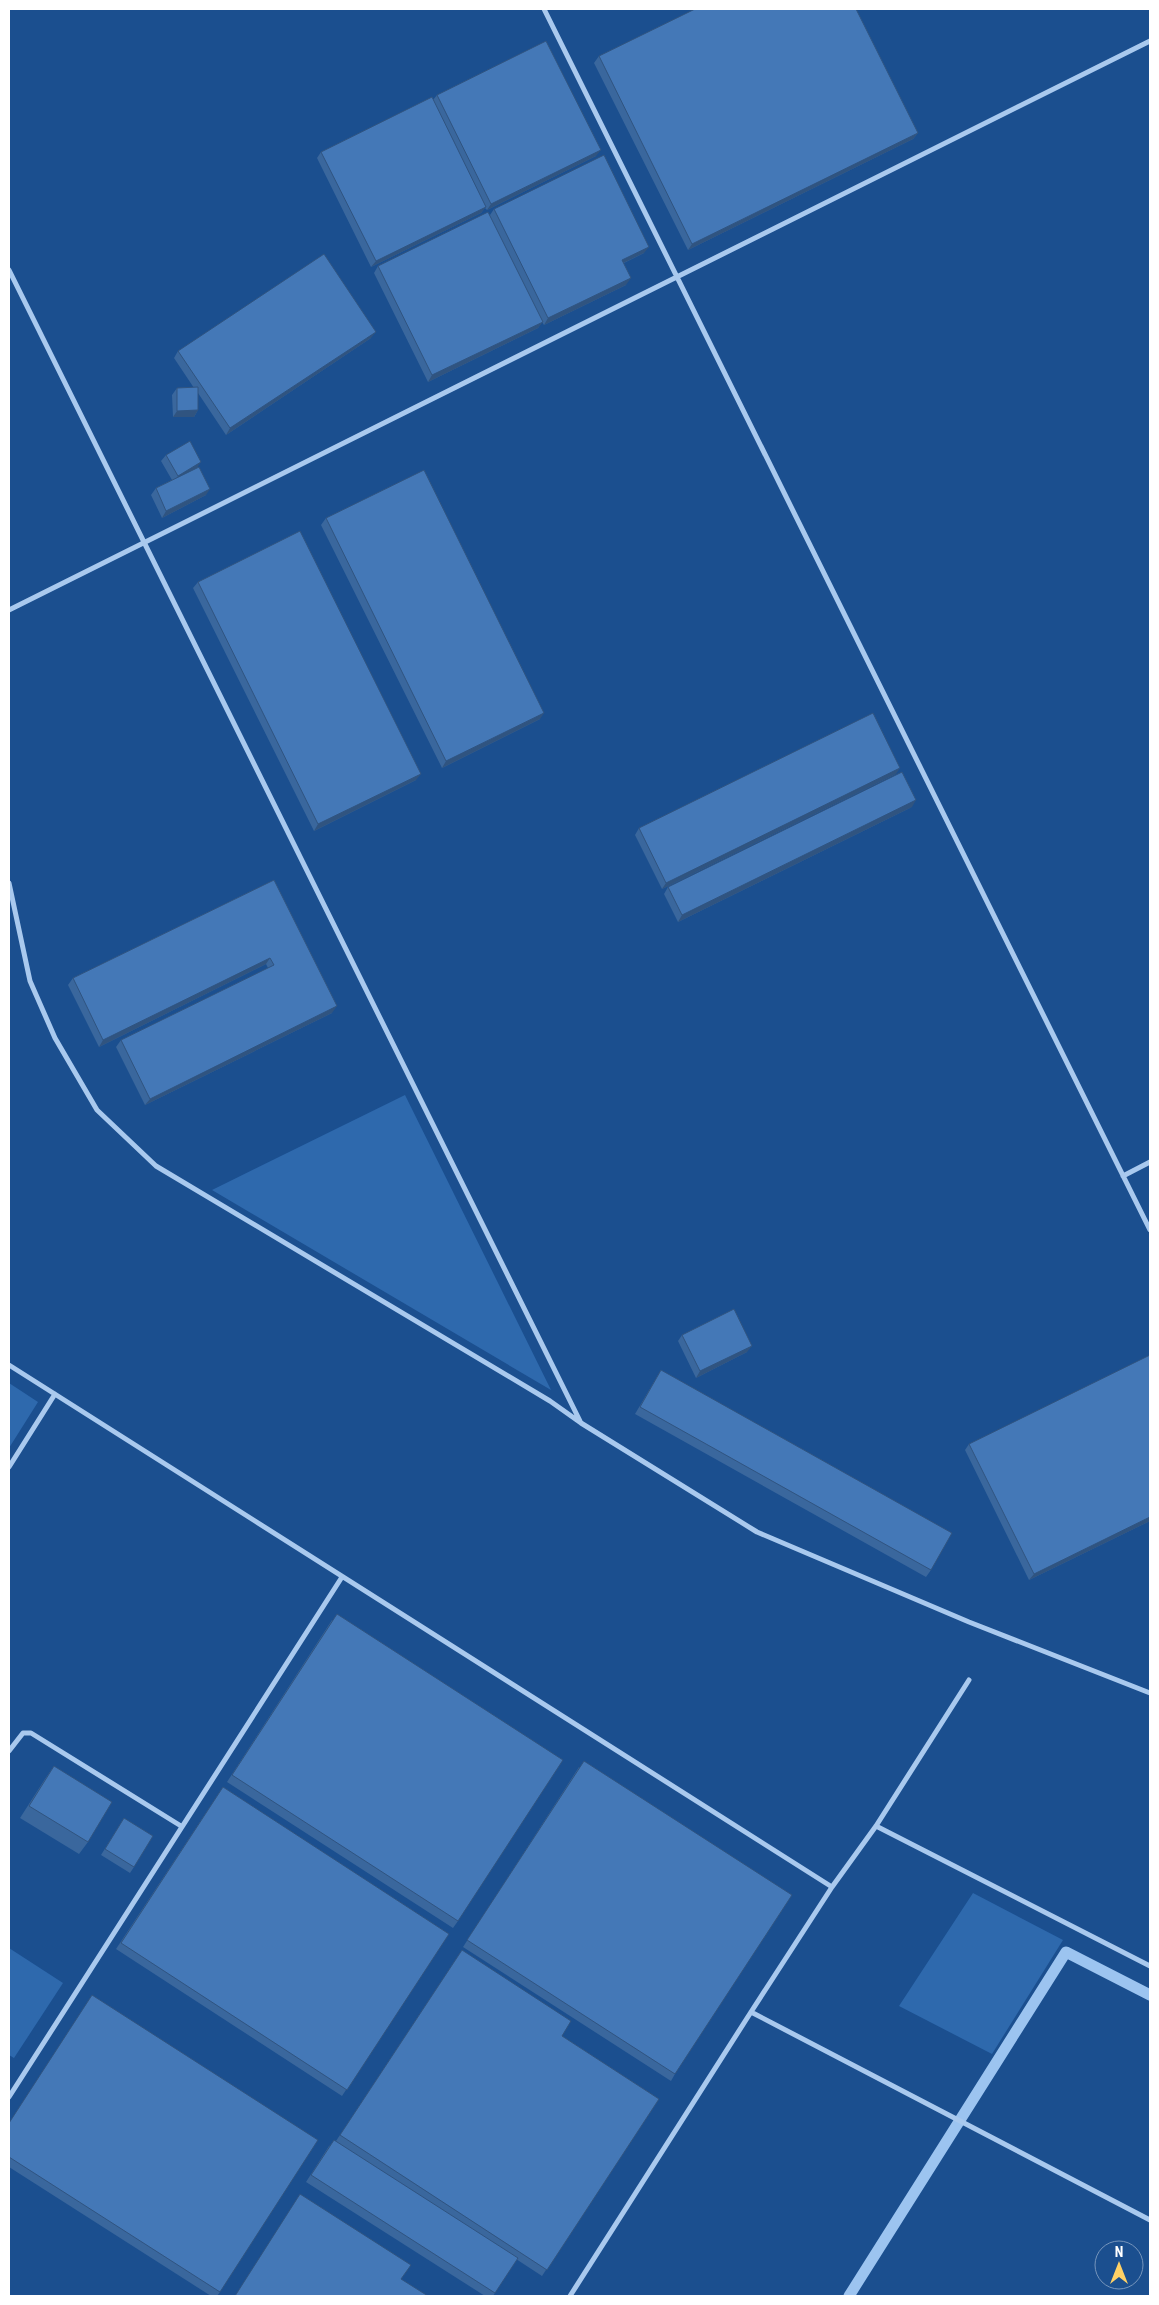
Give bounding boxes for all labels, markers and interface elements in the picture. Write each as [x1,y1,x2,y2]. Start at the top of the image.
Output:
north arrow [1094,2240,1144,2290]
text: N [1115,2244,1123,2260]

